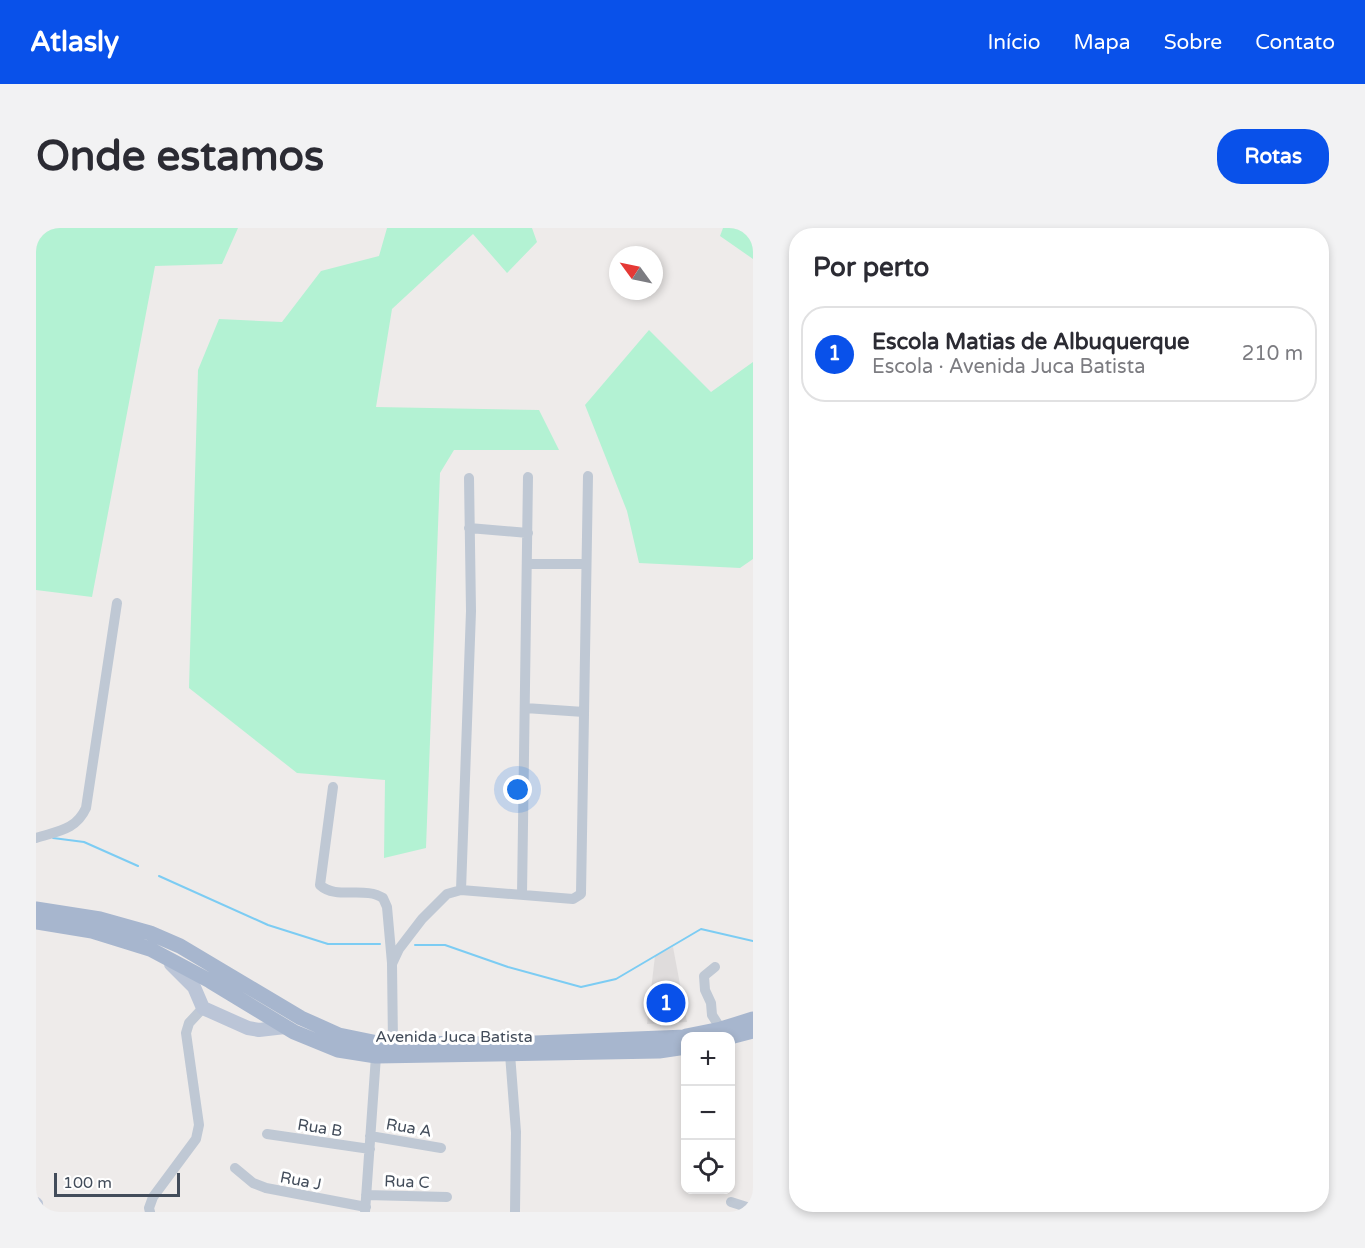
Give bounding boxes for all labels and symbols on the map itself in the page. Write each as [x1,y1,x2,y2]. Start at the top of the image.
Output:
north arrow [609,246,663,300]
your location [503,775,532,804]
pin: 1 [646,980,686,1026]
street label: Avenida Juca Batista [375,1027,533,1047]
street label: Rua A [384,1114,433,1142]
street label: Rua B [296,1115,344,1141]
street label: Rua J [278,1167,323,1195]
scale bar [54,1170,180,1198]
street label: Rua C [384,1171,430,1193]

